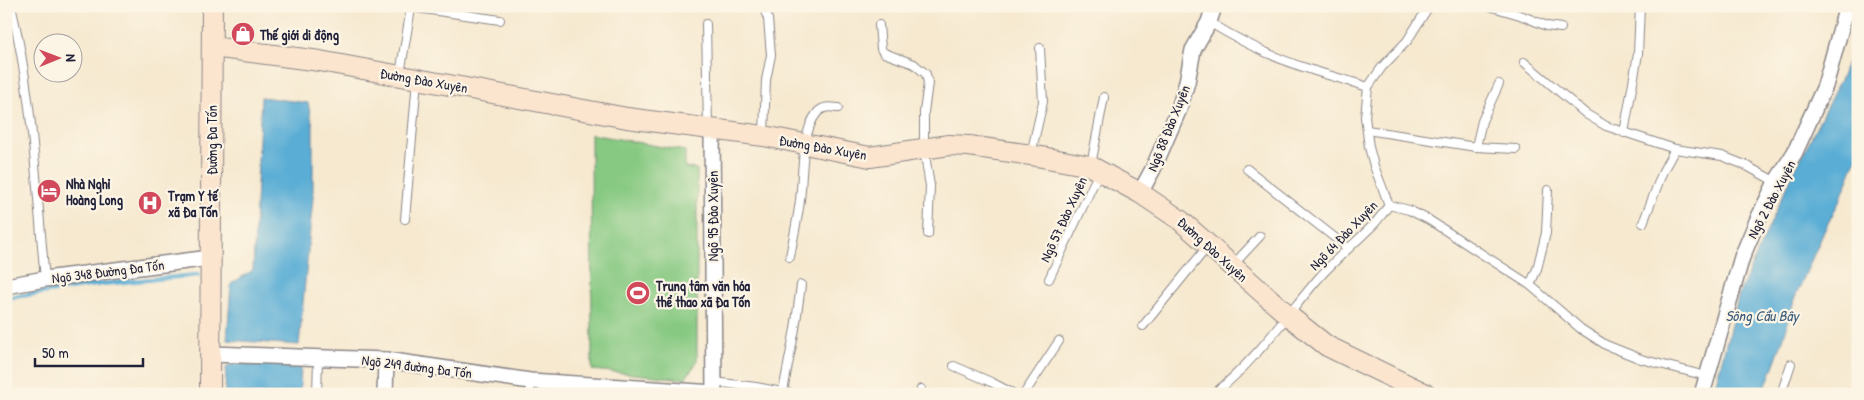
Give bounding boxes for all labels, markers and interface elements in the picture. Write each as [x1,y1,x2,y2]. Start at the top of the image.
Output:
shop icon: Thế giới di động [230,21,256,47]
place label: Thế giới di động [259,25,339,46]
north arrow [32,32,82,82]
text: N [62,54,81,62]
street label: Đường Đào Xuyên [379,63,469,98]
street label: Ngõ 88 Đào Xuyên [1142,82,1195,174]
street label: Đường Đa Tốn [202,105,222,175]
street label: Đường Đào Xuyên [778,130,868,165]
street label: Ngõ 2 Đào Xuyên [1742,156,1801,242]
street label: Ngõ 95 Đào Xuyên [703,171,723,261]
street label: Ngõ 57 Đào Xuyên [1035,173,1092,265]
place label: Nhà Nghỉ Hoàng Long [66,174,123,211]
hotel icon: Nhà Nghỉ Hoàng Long [36,178,62,204]
place label: Trạm Y tế xã Đa Tốn [167,186,219,221]
hospital icon: Trạm Y tế xã Đa Tốn [137,190,163,216]
street label: Ngõ 64 Đào Xuyên [1305,196,1382,275]
street label: Đường Đào Xuyên [1173,212,1252,286]
street label: Ngõ 348 Đường Đa Tốn [51,255,165,288]
place label: Trung tâm văn hóa thể thao xã Đa Tốn [655,276,751,311]
sports icon: Trung tâm văn hóa thể thao xã Đa Tốn [625,280,651,306]
water label: Sông Cầu Bây [1725,305,1800,326]
scale bar [35,335,142,367]
text: 50 m [42,342,69,363]
street label: Ngõ 249 đường Đa Tốn [361,350,473,383]

